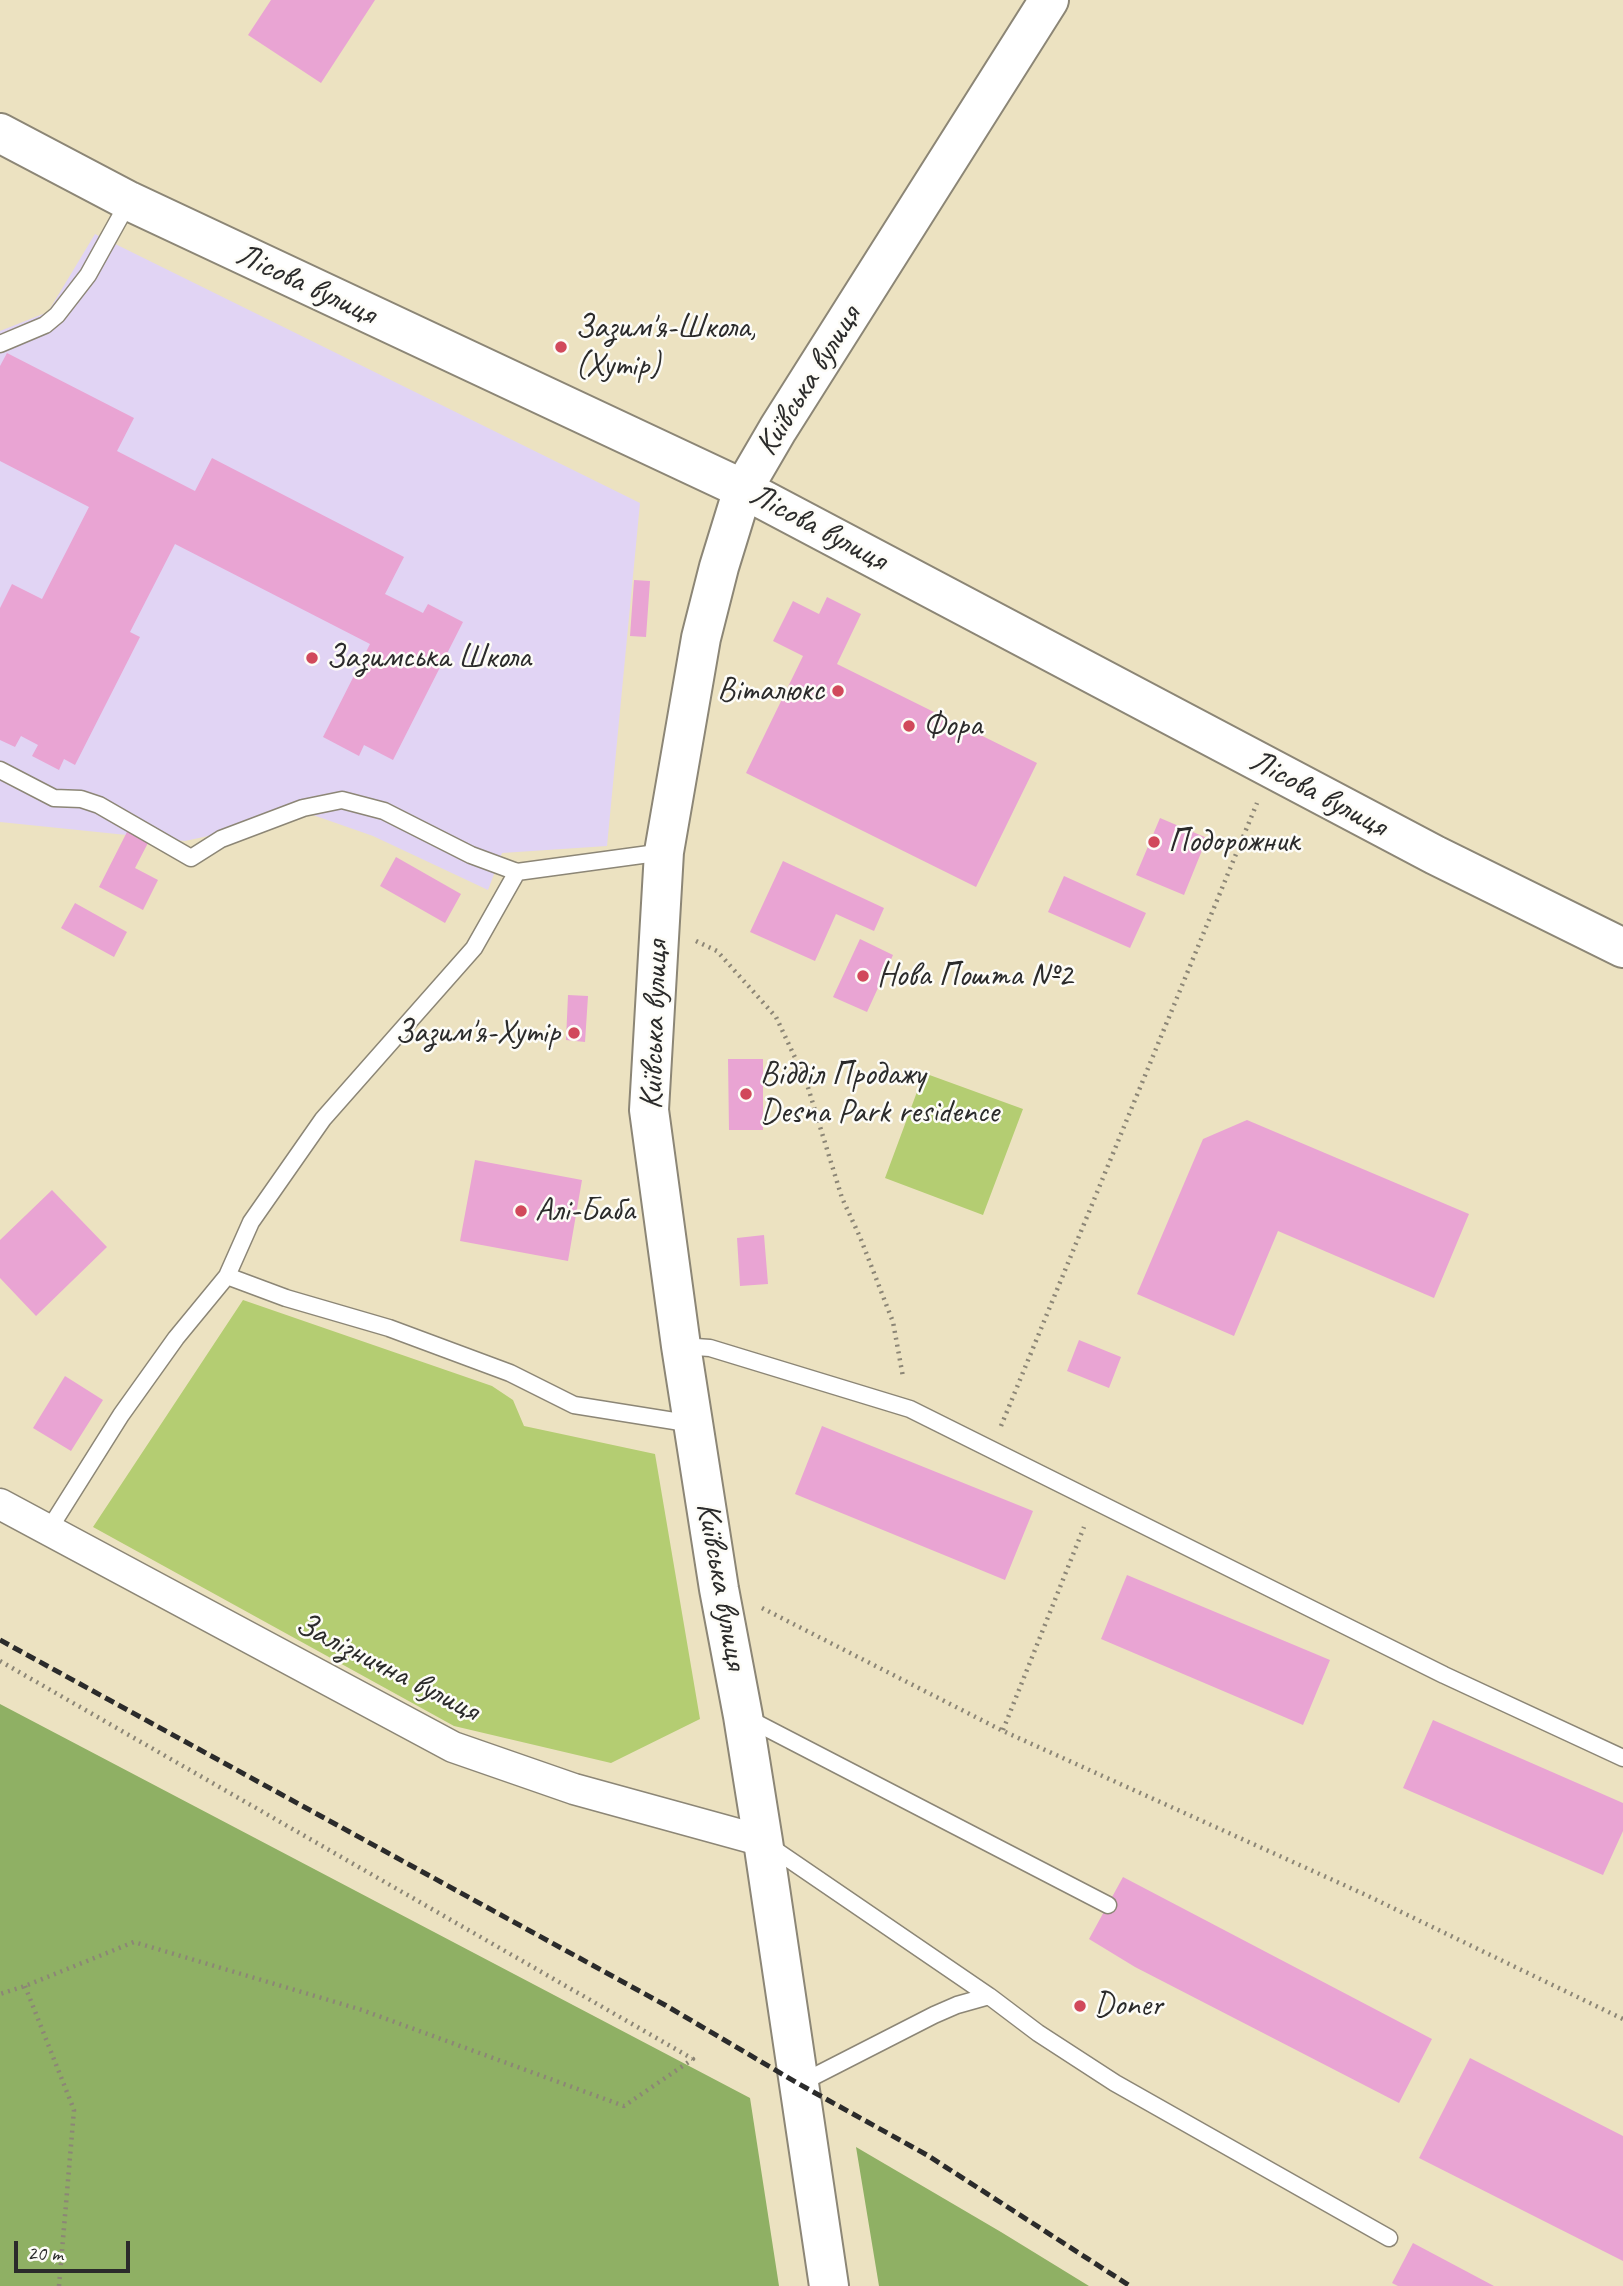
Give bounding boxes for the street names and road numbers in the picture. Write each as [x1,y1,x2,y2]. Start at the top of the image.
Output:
street label: Лісова вулиця [230,235,382,335]
street label: Київська вулиця [747,299,871,463]
street label: Лісова вулиця [742,475,894,581]
street label: Лісова вулиця [1242,741,1394,847]
street label: Київська вулиця [632,940,678,1110]
street label: Київська вулиця [687,1499,755,1673]
street label: Залізнична вулиця [288,1605,486,1731]

